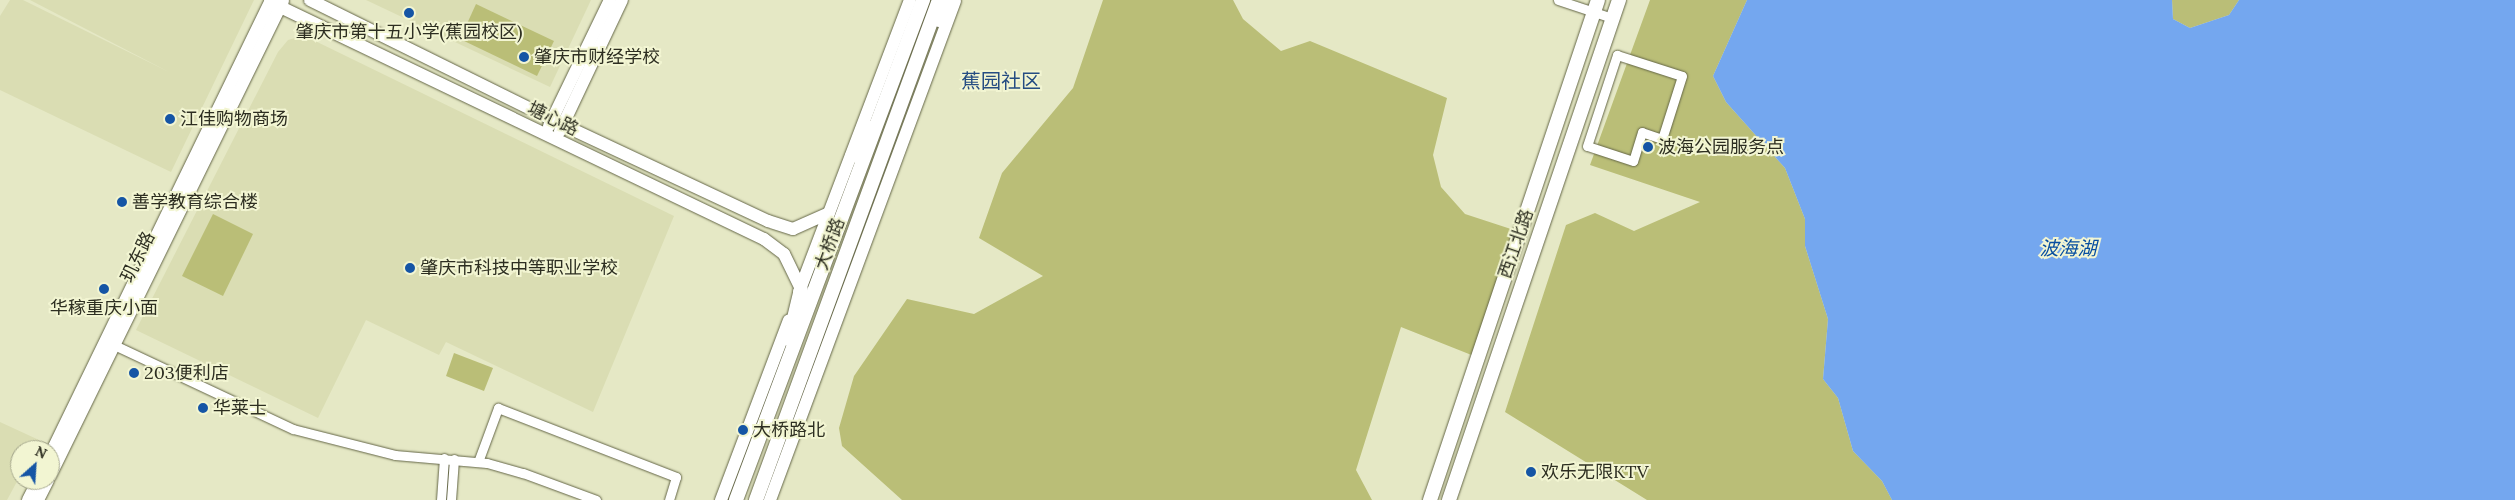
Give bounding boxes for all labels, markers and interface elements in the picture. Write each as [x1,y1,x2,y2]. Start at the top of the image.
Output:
marker: 肇庆市第十五小学(蕉园校区) [403,7,415,19]
place label: 肇庆市第十五小学(蕉园校区) [296,21,522,43]
place label: 肇庆市财经学校 [534,46,660,68]
marker: 肇庆市财经学校 [518,51,530,63]
district label: 蕉园社区 [961,68,1041,92]
street label: 塘心路 [524,97,582,141]
place label: 江佳购物商场 [180,108,288,130]
marker: 江佳购物商场 [164,113,176,125]
place label: 波海公园服务点 [1658,136,1784,158]
marker: 波海公园服务点 [1642,141,1654,153]
place label: 善学教育综合楼 [132,191,258,213]
marker: 善学教育综合楼 [116,196,128,208]
street label: 西江北路 [1494,206,1538,282]
street label: 大桥路 [811,215,849,273]
street label: 玑东路 [116,228,160,286]
water label: 波海湖 [2040,238,2096,260]
place label: 肇庆市科技中等职业学校 [420,257,618,279]
marker: 肇庆市科技中等职业学校 [404,262,416,274]
marker: 华稼重庆小面 [98,283,110,295]
place label: 华稼重庆小面 [50,297,158,319]
place label: 203便利店 [144,362,229,384]
marker: 203便利店 [128,367,140,379]
place label: 华莱士 [213,397,267,419]
marker: 华莱士 [197,402,209,414]
place label: 大桥路北 [753,419,825,441]
marker: 大桥路北 [737,424,749,436]
north arrow [10,440,60,490]
text: N [32,442,50,463]
place label: 欢乐无限KTV [1541,461,1649,483]
marker: 欢乐无限KTV [1525,466,1537,478]

